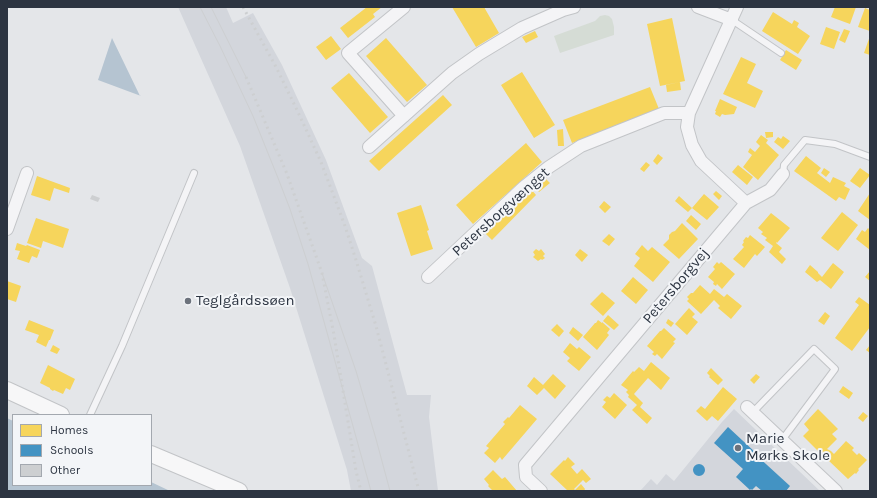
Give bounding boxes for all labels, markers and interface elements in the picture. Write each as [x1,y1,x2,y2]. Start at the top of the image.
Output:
street label: Petersborgvænget [449,164,553,260]
street label: Petersborgvej [639,244,713,328]
place label: Teglgårdssøen [196,292,295,310]
marker: Teglgårdssøen [183,296,193,306]
legend [12,414,152,486]
text: Homes [50,423,88,437]
place label: Marie Mørks Skole [746,430,830,465]
text: Schools [50,443,93,457]
marker: Marie Mørks Skole [733,443,743,453]
text: Other [50,463,80,477]

